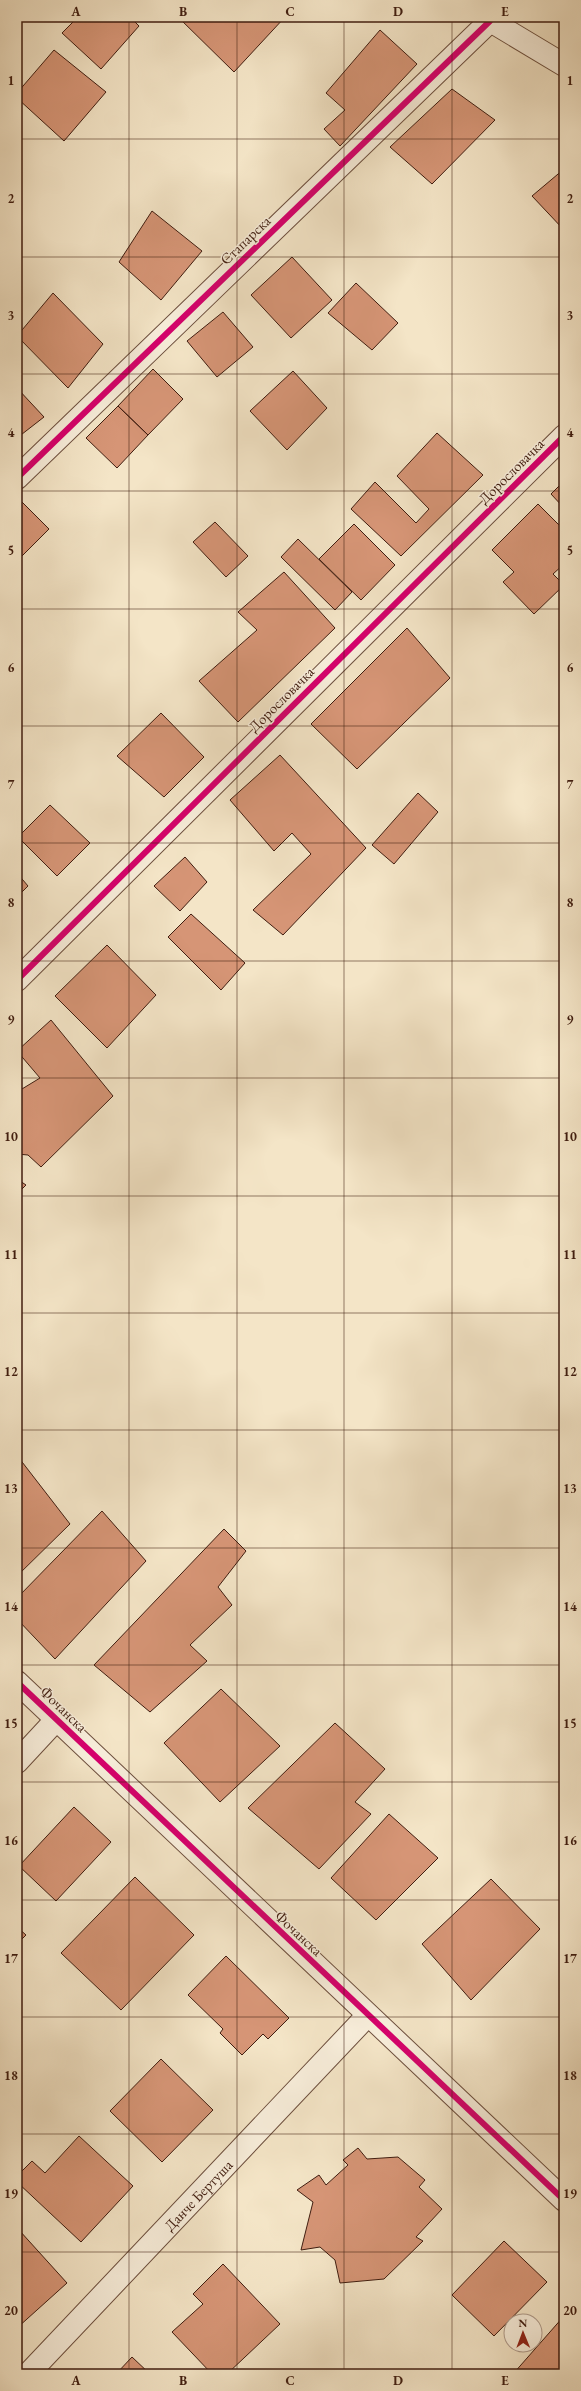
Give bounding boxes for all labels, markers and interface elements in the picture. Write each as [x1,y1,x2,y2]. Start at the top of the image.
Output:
text: A [70,3,81,20]
text: B [179,3,187,20]
text: C [285,3,295,20]
text: D [393,3,403,20]
text: E [501,3,509,20]
text: 1 [8,72,15,89]
text: 1 [567,72,574,89]
text: 2 [8,190,15,207]
text: 2 [567,190,574,207]
street label: Стапарска [216,211,274,269]
text: 3 [8,307,15,324]
text: 3 [567,307,574,324]
text: 4 [8,424,15,441]
text: 4 [567,424,574,441]
street label: Дорословачка [474,434,548,508]
text: 5 [8,542,14,559]
text: 5 [567,542,573,559]
text: 6 [8,659,15,676]
text: 6 [567,659,574,676]
street label: Дорословачка [244,662,318,736]
text: 7 [8,776,15,793]
text: 7 [567,776,574,793]
text: 8 [8,894,15,911]
text: 8 [567,894,574,911]
text: 9 [8,1011,15,1028]
text: 9 [567,1011,574,1028]
text: 10 [4,1128,18,1145]
text: 10 [563,1128,577,1145]
text: 11 [4,1246,18,1263]
text: 11 [563,1246,577,1263]
text: 12 [4,1363,18,1380]
text: 12 [563,1363,577,1380]
text: 13 [4,1480,18,1497]
text: 13 [563,1480,577,1497]
text: 14 [4,1598,18,1615]
text: 14 [563,1598,577,1615]
street label: Фочанска [36,1682,92,1736]
text: 15 [4,1715,18,1732]
text: 15 [563,1715,577,1732]
text: 16 [4,1832,18,1849]
text: 16 [563,1832,577,1849]
street label: Фочанска [271,1906,327,1960]
text: 17 [4,1950,18,1967]
text: 17 [563,1950,577,1967]
text: 18 [4,2067,18,2084]
text: 18 [563,2067,577,2084]
street label: Данче Бертуша [159,2155,236,2234]
text: 19 [4,2185,18,2202]
text: 19 [563,2185,577,2202]
text: 20 [4,2302,18,2319]
text: 20 [563,2302,577,2319]
north arrow [503,2313,543,2353]
text: N [518,2316,527,2330]
text: A [70,2372,81,2389]
text: B [179,2372,187,2389]
text: C [285,2372,295,2389]
text: D [393,2372,403,2389]
text: E [501,2372,509,2389]

